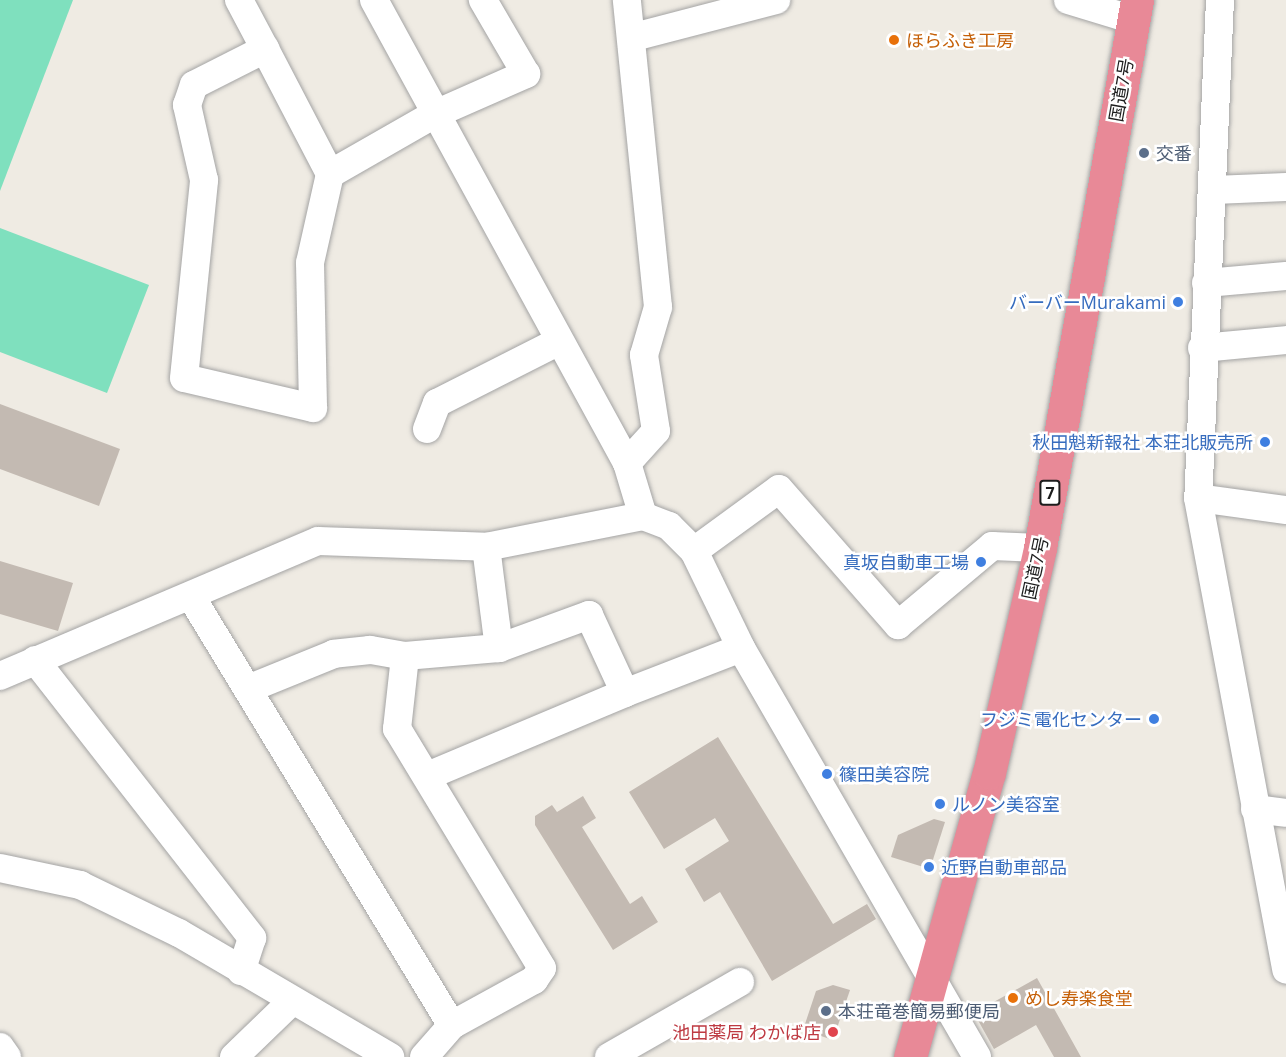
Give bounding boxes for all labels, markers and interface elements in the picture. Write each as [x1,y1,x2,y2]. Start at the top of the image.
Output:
place label: ほらふき工房 [906,29,1014,51]
marker: ほらふき工房 [887,33,901,47]
street label: 国道7号 [1105,56,1137,124]
place label: 交番 [1156,142,1192,164]
marker: 交番 [1137,146,1151,160]
place label: バーバーMurakami [1009,291,1166,313]
marker: バーバーMurakami [1171,295,1185,309]
place label: 秋田魁新報社 本荘北販売所 [1032,431,1253,453]
marker: 秋田魁新報社 本荘北販売所 [1258,435,1272,449]
road number: 7 [1038,480,1062,506]
street label: 国道7号 [1018,534,1052,602]
place label: 真坂自動車工場 [843,551,969,573]
marker: 真坂自動車工場 [974,555,988,569]
place label: フジミ電化センター [980,708,1142,730]
marker: フジミ電化センター [1147,712,1161,726]
place label: 篠田美容院 [839,763,929,785]
marker: 篠田美容院 [820,767,834,781]
place label: ルノン美容室 [952,793,1060,815]
marker: ルノン美容室 [933,797,947,811]
place label: 近野自動車部品 [941,856,1067,878]
marker: 近野自動車部品 [922,860,936,874]
place label: めし寿楽食堂 [1025,987,1133,1009]
marker: めし寿楽食堂 [1006,991,1020,1005]
place label: 本荘竜巻簡易郵便局 [838,1000,1000,1022]
marker: 本荘竜巻簡易郵便局 [819,1004,833,1018]
place label: 池田薬局 わかば店 [672,1021,821,1043]
marker: 池田薬局 わかば店 [826,1025,840,1039]

